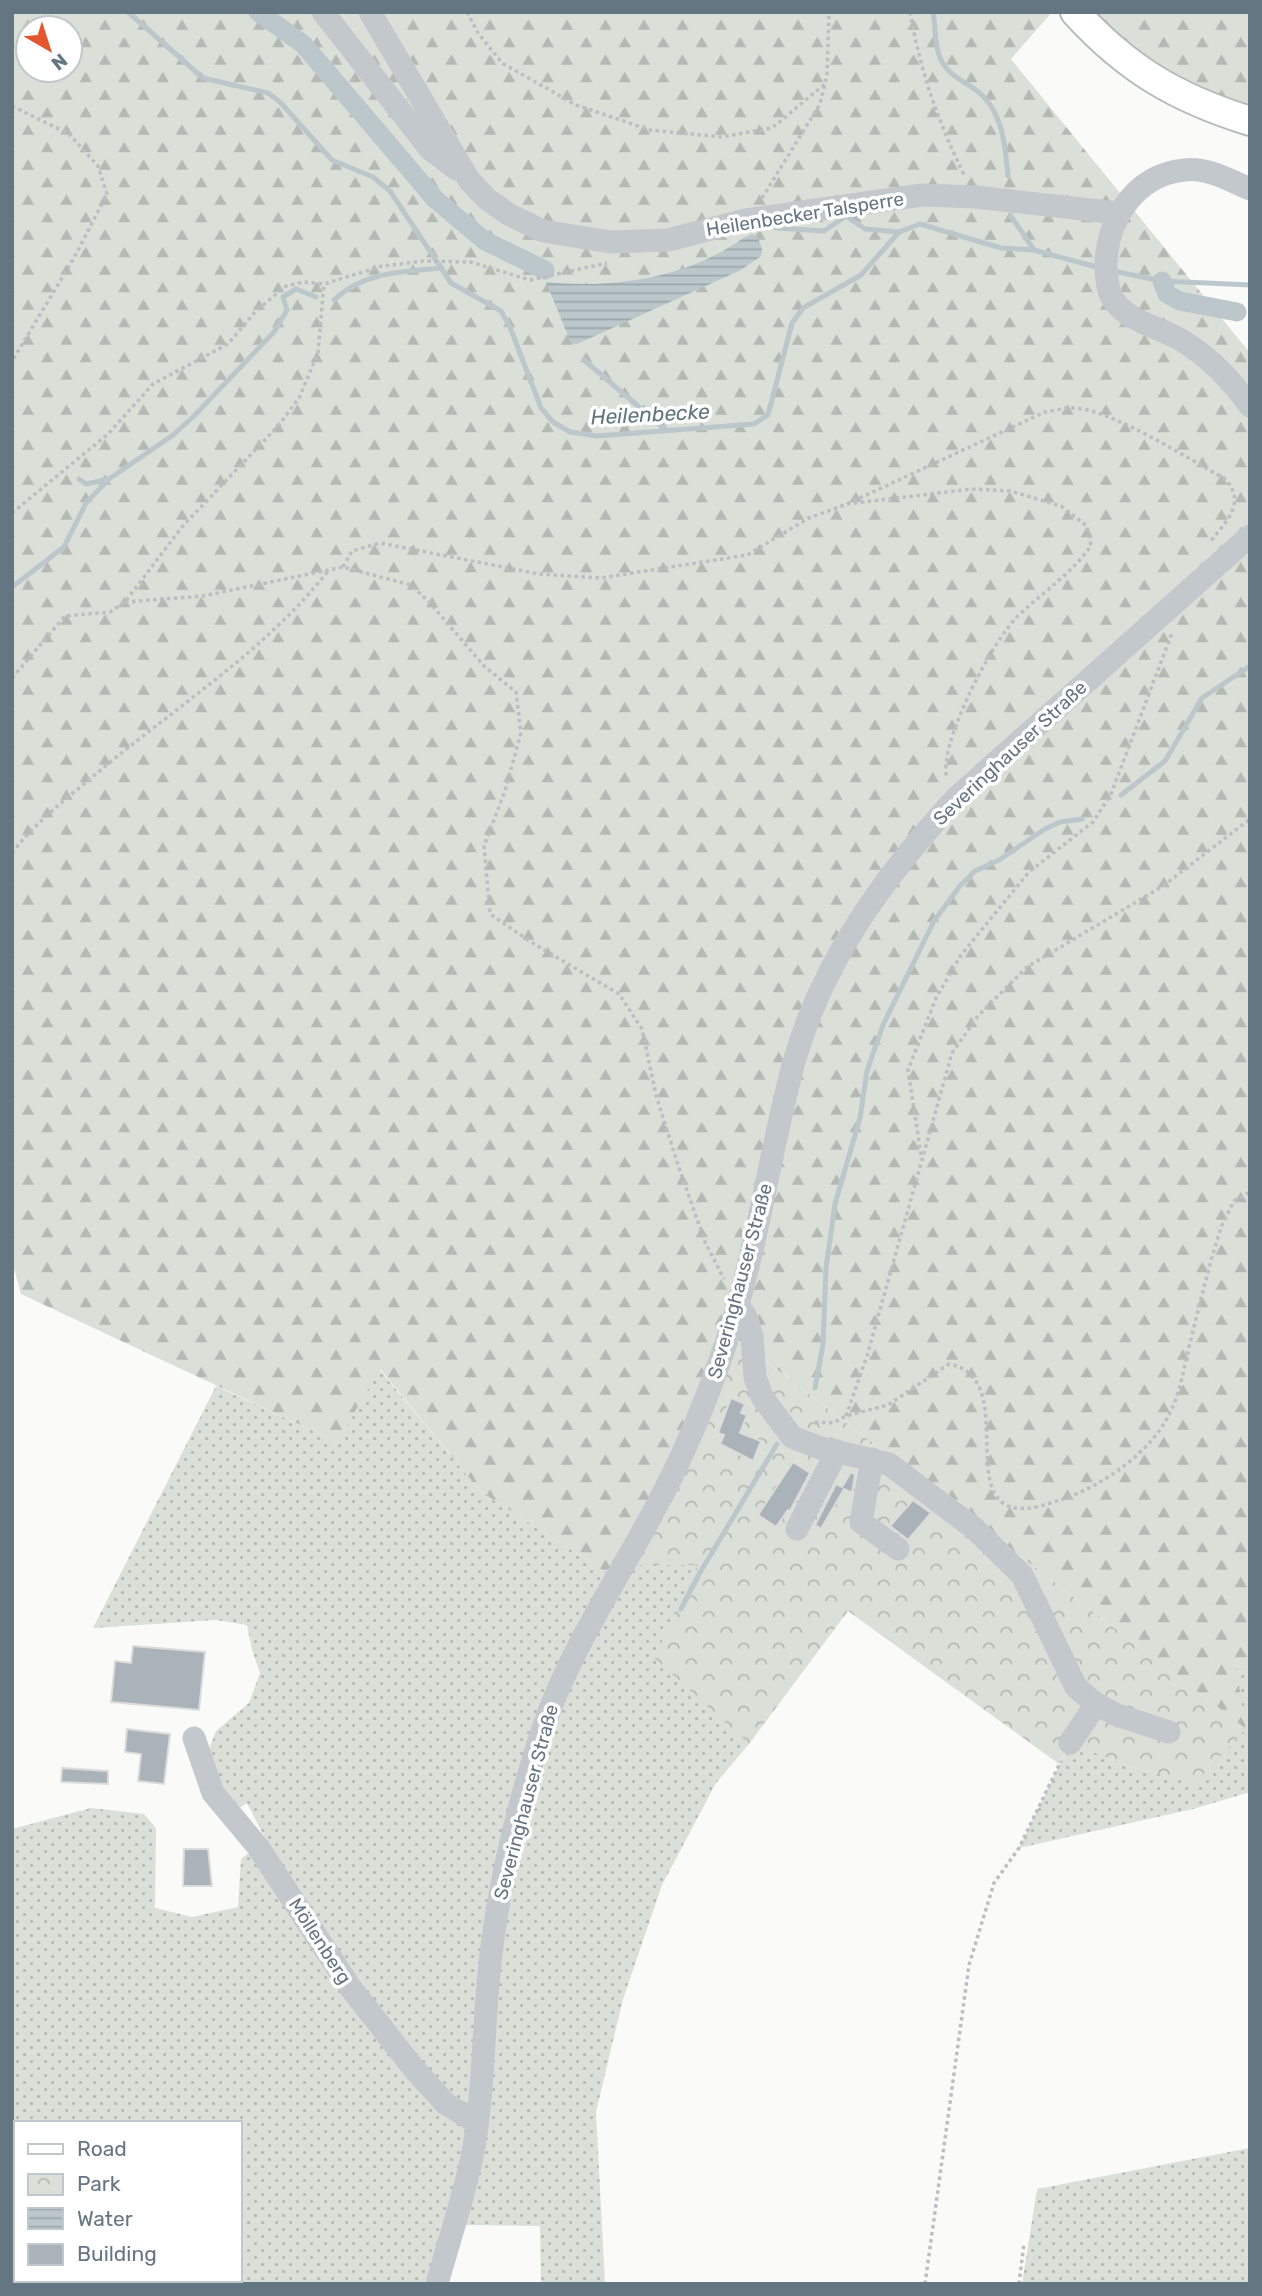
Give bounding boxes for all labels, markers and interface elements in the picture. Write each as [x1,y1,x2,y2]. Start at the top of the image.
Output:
north arrow [14,14,84,84]
text: N [47,49,72,75]
street label: Heilenbecker Talsperre [705,187,905,241]
water label: Heilenbecke [590,398,710,430]
street label: Severinghauser Straße [928,676,1092,830]
street label: Severinghauser Straße [703,1181,777,1381]
street label: Severinghauser Straße [489,1702,563,1902]
street label: Möllenberg [284,1894,356,1988]
legend [14,2121,242,2282]
text: Road [77,2136,127,2161]
text: Park [77,2171,121,2196]
text: Water [77,2206,133,2231]
text: Building [77,2241,157,2266]

